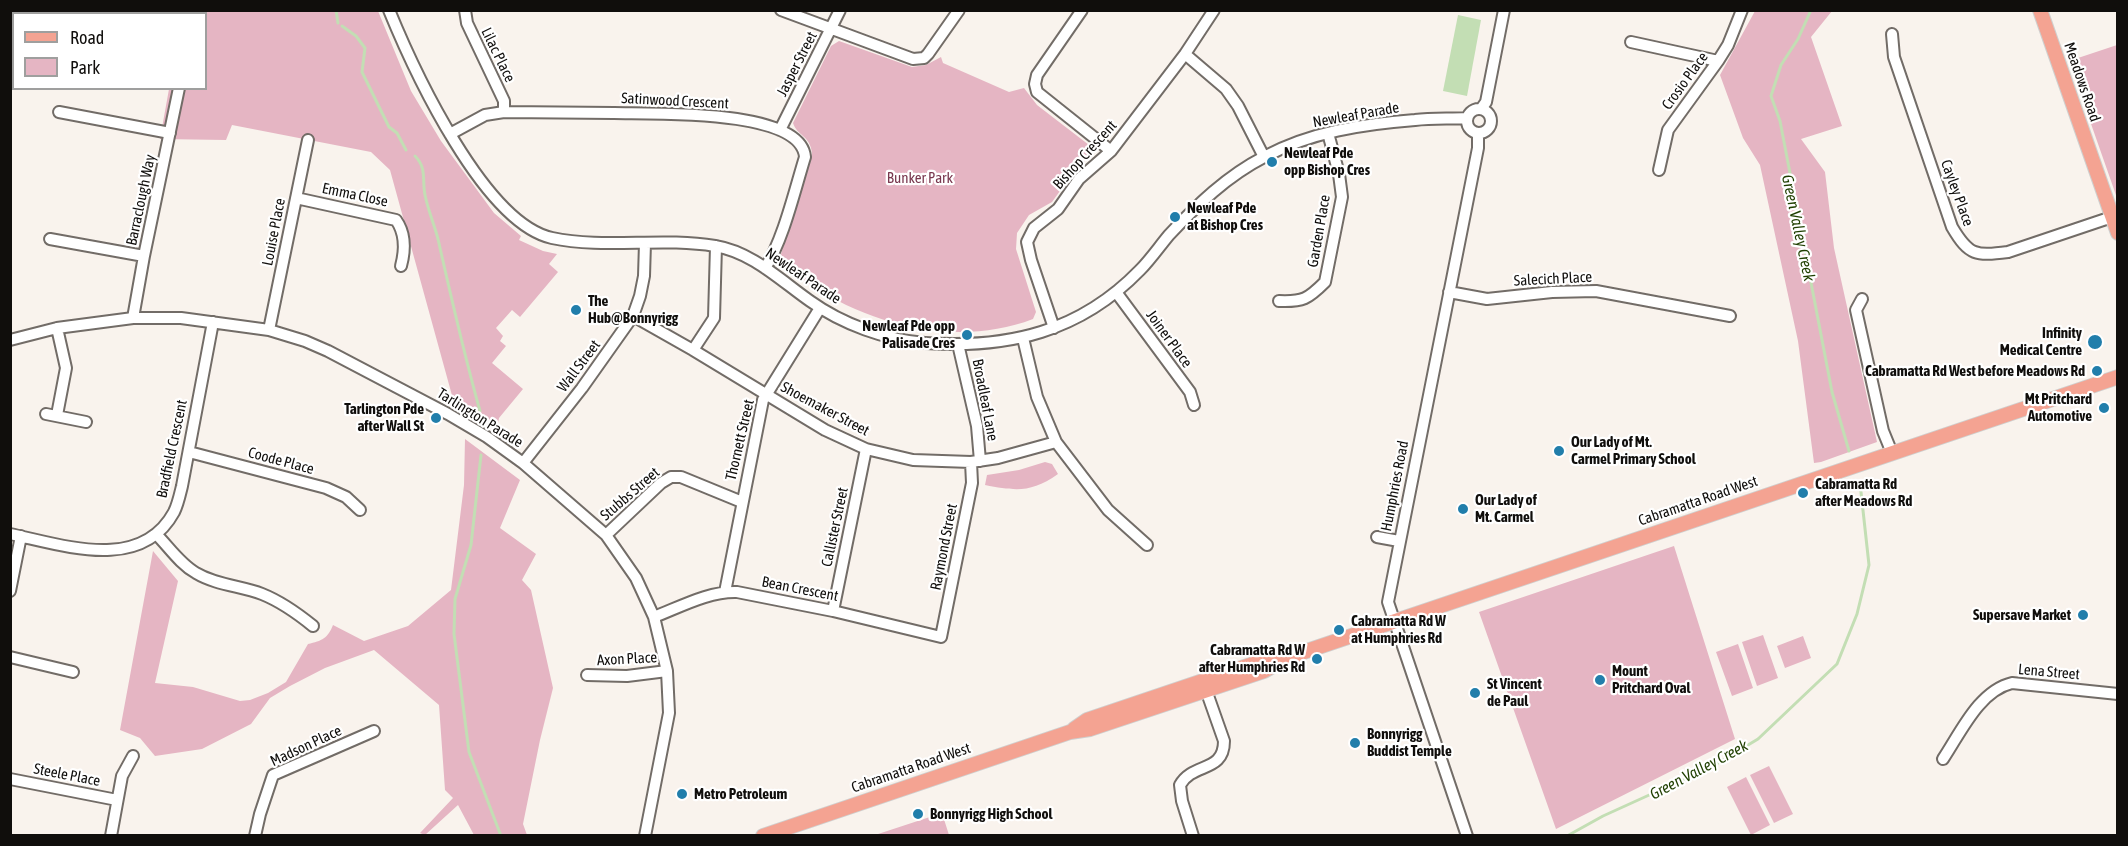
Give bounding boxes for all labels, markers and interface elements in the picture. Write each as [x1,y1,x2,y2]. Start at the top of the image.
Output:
legend [12,12,207,90]
street label: Lilac Place [477,25,519,85]
text: Road [70,27,104,48]
street label: Jasper Street [773,29,821,99]
street label: Meadows Road [2060,40,2104,124]
street label: Crosio Place [1658,49,1712,113]
text: Park [70,57,100,78]
street label: Satinwood Crescent [621,89,729,113]
street label: Newleaf Parade [1311,99,1401,131]
street label: Bishop Crescent [1049,117,1121,193]
place label: Newleaf Pde opp Bishop Cres [1284,144,1370,179]
street label: Barraclough Way [123,153,159,247]
marker: Newleaf Pde opp Bishop Cres [1265,155,1279,169]
street label: Cayley Place [1937,157,1977,229]
park label: Bunker Park [887,169,953,187]
water label: Green Valley Creek [1777,173,1819,283]
street label: Emma Close [320,179,390,211]
street label: Garden Place [1304,193,1334,269]
street label: Louise Place [259,197,289,267]
place label: Newleaf Pde at Bishop Cres [1187,199,1263,234]
marker: Newleaf Pde at Bishop Cres [1168,210,1182,224]
street label: Newleaf Parade [762,244,844,308]
street label: Salecich Place [1513,268,1593,290]
place label: The Hub@Bonnyrigg [588,292,678,327]
marker: The Hub@Bonnyrigg [569,303,583,317]
street label: Joiner Place [1142,307,1196,371]
place label: Newleaf Pde opp Palisade Cres [862,317,955,352]
place label: Infinity Medical Centre [2000,324,2082,359]
marker: Newleaf Pde opp Palisade Cres [960,328,974,342]
marker: Infinity Medical Centre [2086,333,2104,351]
street label: Wall Street [554,336,604,396]
street label: Broadleaf Lane [968,357,1002,443]
place label: Cabramatta Rd West before Meadows Rd [1865,362,2085,380]
marker: Cabramatta Rd West before Meadows Rd [2090,364,2104,378]
street label: Shoemaker Street [778,378,872,440]
street label: Tarlington Parade [434,384,526,452]
place label: Mt Pritchard Automotive [2025,390,2092,425]
street label: Bradfield Crescent [153,398,191,500]
street label: Thornett Street [722,398,758,482]
place label: Tarlington Pde after Wall St [344,400,424,435]
marker: Mt Pritchard Automotive [2097,401,2111,415]
marker: Tarlington Pde after Wall St [429,411,443,425]
place label: Our Lady of Mt. Carmel Primary School [1571,433,1696,468]
street label: Humphries Road [1377,439,1413,533]
street label: Coode Place [246,444,316,478]
marker: Our Lady of Mt. Carmel Primary School [1552,444,1566,458]
street label: Stubbs Street [597,463,663,525]
street label: Cabramatta Road West [1636,472,1760,530]
place label: Cabramatta Rd after Meadows Rd [1815,475,1912,510]
street label: Callister Street [818,486,852,568]
marker: Cabramatta Rd after Meadows Rd [1796,486,1810,500]
place label: Our Lady of Mt. Carmel [1475,491,1537,526]
street label: Raymond Street [927,502,961,592]
marker: Our Lady of Mt. Carmel [1456,502,1470,516]
street label: Bean Crescent [760,573,840,605]
place label: Supersave Market [1973,606,2071,624]
marker: Supersave Market [2076,608,2090,622]
place label: Cabramatta Rd W at Humphries Rd [1351,612,1446,647]
marker: Cabramatta Rd W at Humphries Rd [1332,623,1346,637]
place label: Cabramatta Rd W after Humphries Rd [1199,641,1305,676]
street label: Axon Place [596,648,658,670]
marker: Cabramatta Rd W after Humphries Rd [1310,652,1324,666]
street label: Lena Street [2017,660,2081,684]
place label: Mount Pritchard Oval [1612,662,1691,697]
marker: Mount Pritchard Oval [1593,673,1607,687]
place label: St Vincent de Paul [1487,675,1542,710]
marker: St Vincent de Paul [1468,686,1482,700]
street label: Madson Place [268,722,344,770]
place label: Bonnyrigg Buddist Temple [1367,725,1452,760]
marker: Bonnyrigg Buddist Temple [1348,736,1362,750]
water label: Green Valley Creek [1647,736,1751,804]
street label: Cabramatta Road West [849,739,973,797]
street label: Steele Place [32,760,102,790]
place label: Metro Petroleum [694,785,787,803]
marker: Metro Petroleum [675,787,689,801]
place label: Bonnyrigg High School [930,805,1053,823]
marker: Bonnyrigg High School [911,807,925,821]

